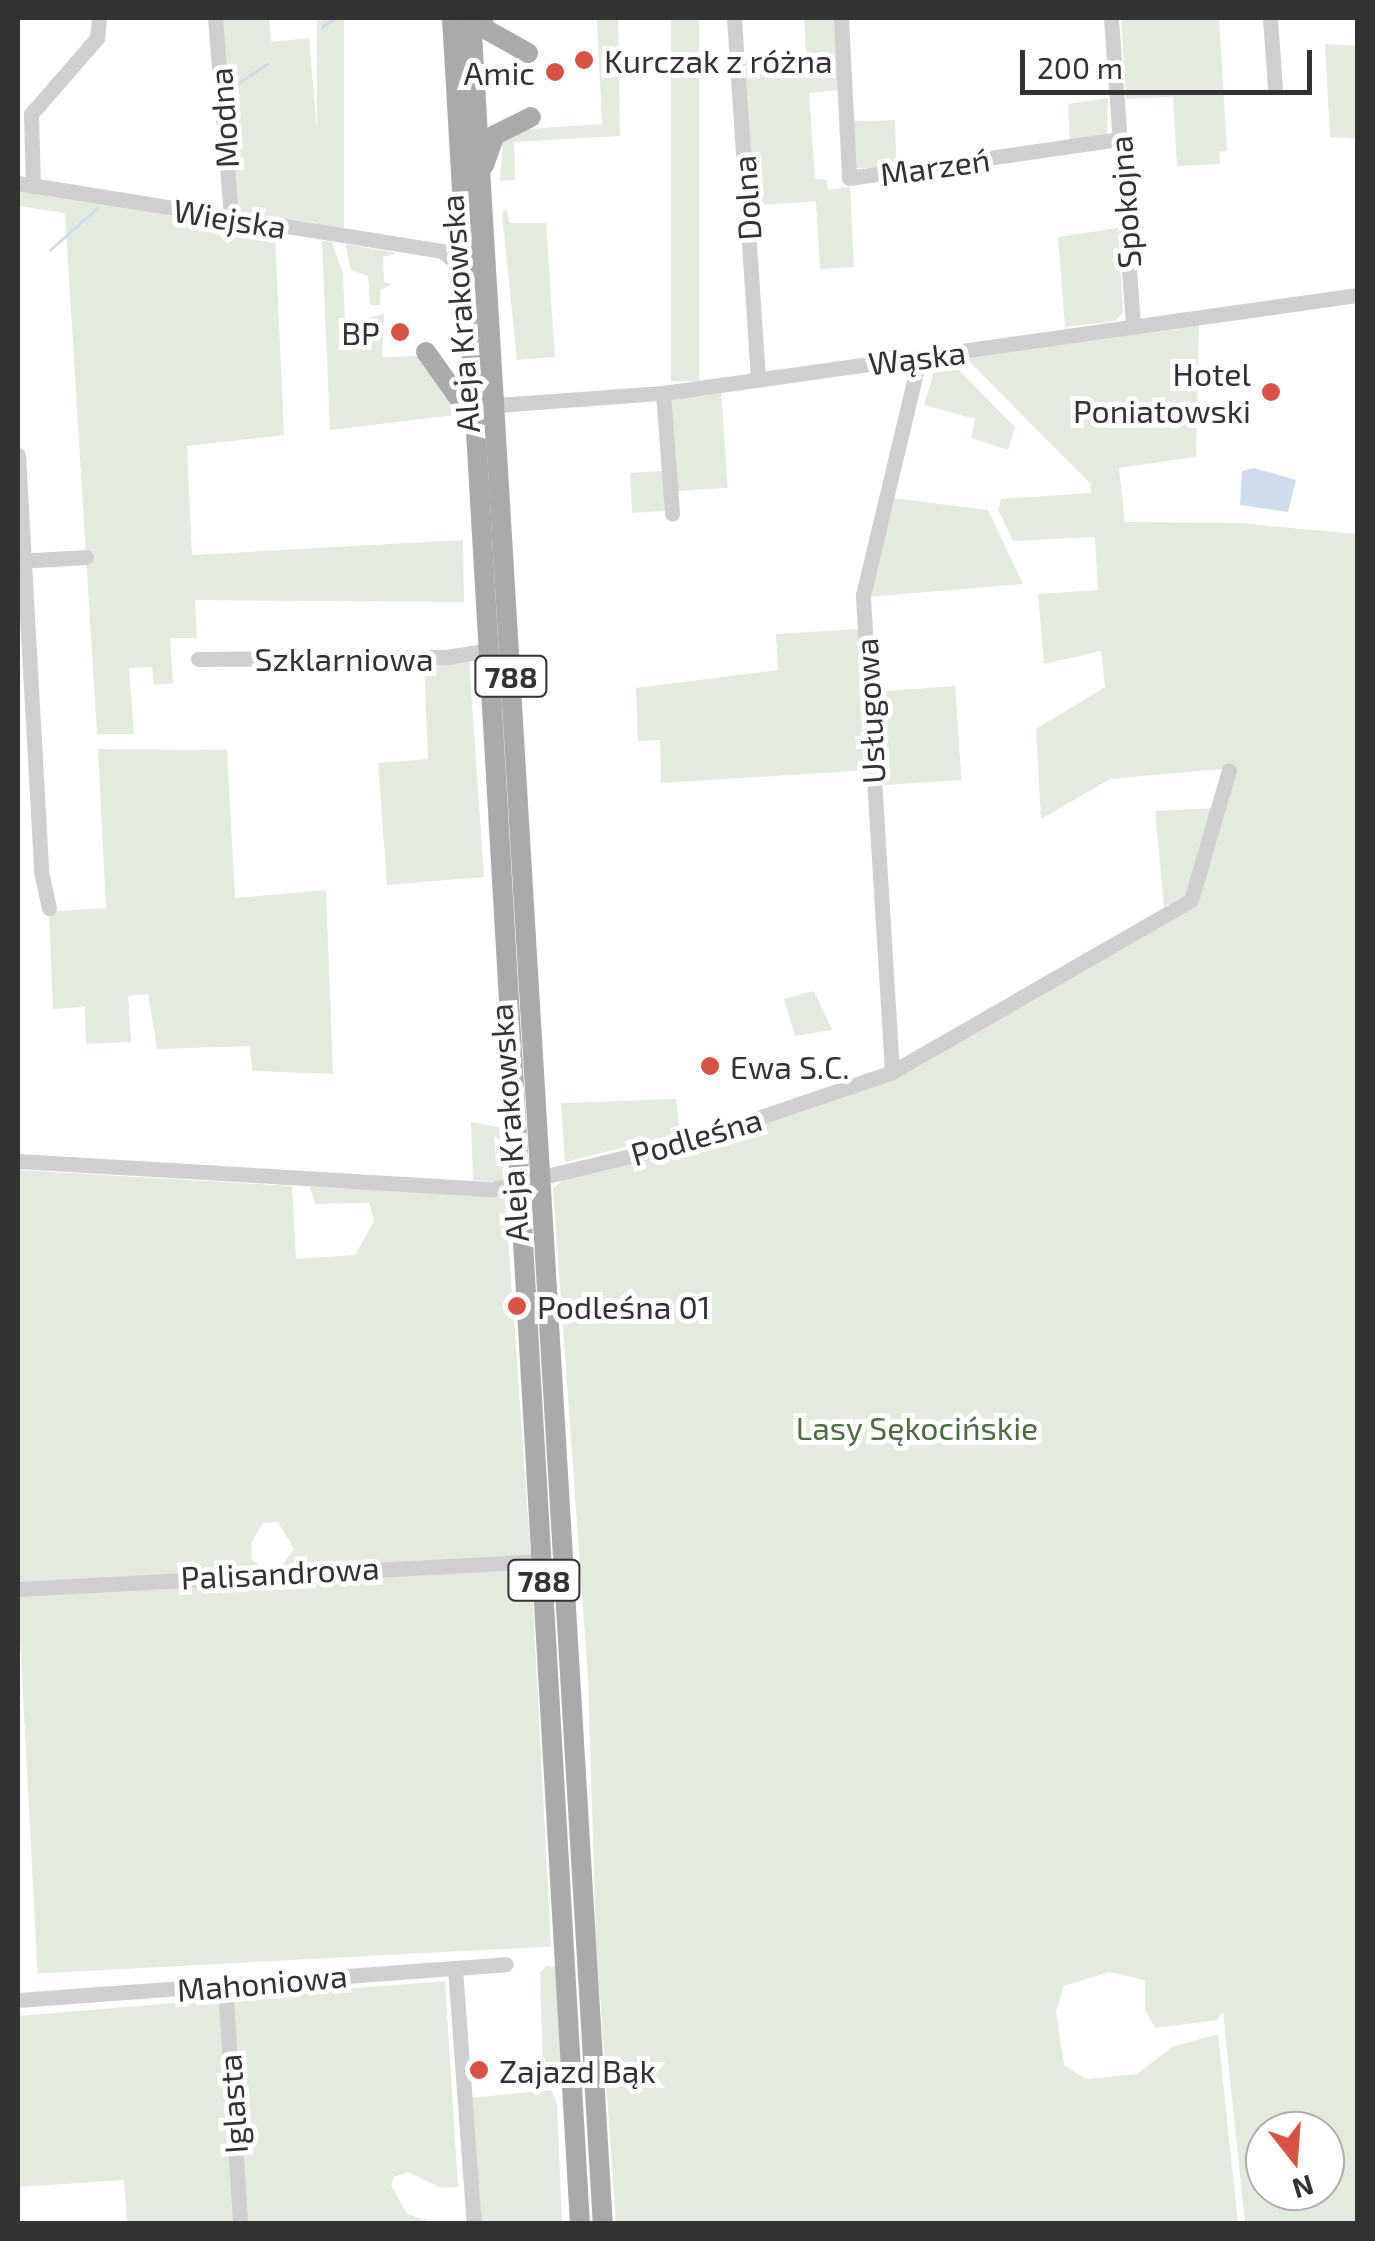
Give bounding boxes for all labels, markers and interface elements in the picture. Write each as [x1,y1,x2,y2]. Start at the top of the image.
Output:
scale bar [1025,30,1318,92]
place label: Kurczak z różna [604,41,833,79]
marker: Kurczak z różna [573,49,595,71]
text: 200 m [1037,49,1123,85]
place label: Amic [463,53,535,91]
marker: Amic [544,61,566,83]
street label: Modna [200,66,246,170]
street label: Spokojna [1100,134,1148,270]
street label: Marzeń [878,139,992,193]
street label: Dolna [724,154,768,242]
street label: Wiejska [171,190,289,246]
street label: Aleja Krakowska [432,193,486,435]
place label: BP [341,313,380,351]
marker: BP [389,321,411,343]
street label: Wąska [866,332,968,382]
place label: Hotel Poniatowski [1073,355,1251,430]
marker: Hotel Poniatowski [1260,381,1282,403]
street label: Usługowa [846,637,892,785]
street label: Szklarniowa [255,639,433,677]
road number: 788 [474,651,548,701]
street label: Aleja Krakowska [481,1002,535,1244]
place label: Ewa S.C. [730,1047,850,1085]
marker: Ewa S.C. [699,1055,721,1077]
street label: Podleśna [626,1099,766,1173]
place label: Podleśna 01 [537,1287,710,1325]
marker: Podleśna 01 [506,1295,528,1317]
park label: Lasy Sękocińskie [795,1408,1039,1446]
street label: Palisandrowa [180,1548,380,1596]
road number: 788 [506,1555,582,1605]
street label: Mahoniowa [175,1955,349,2009]
place label: Zajazd Bąk [499,2051,656,2089]
street label: Iglasta [209,2053,255,2155]
marker: Zajazd Bąk [468,2059,490,2081]
north arrow [1245,2111,1345,2211]
text: N [1289,2169,1318,2207]

